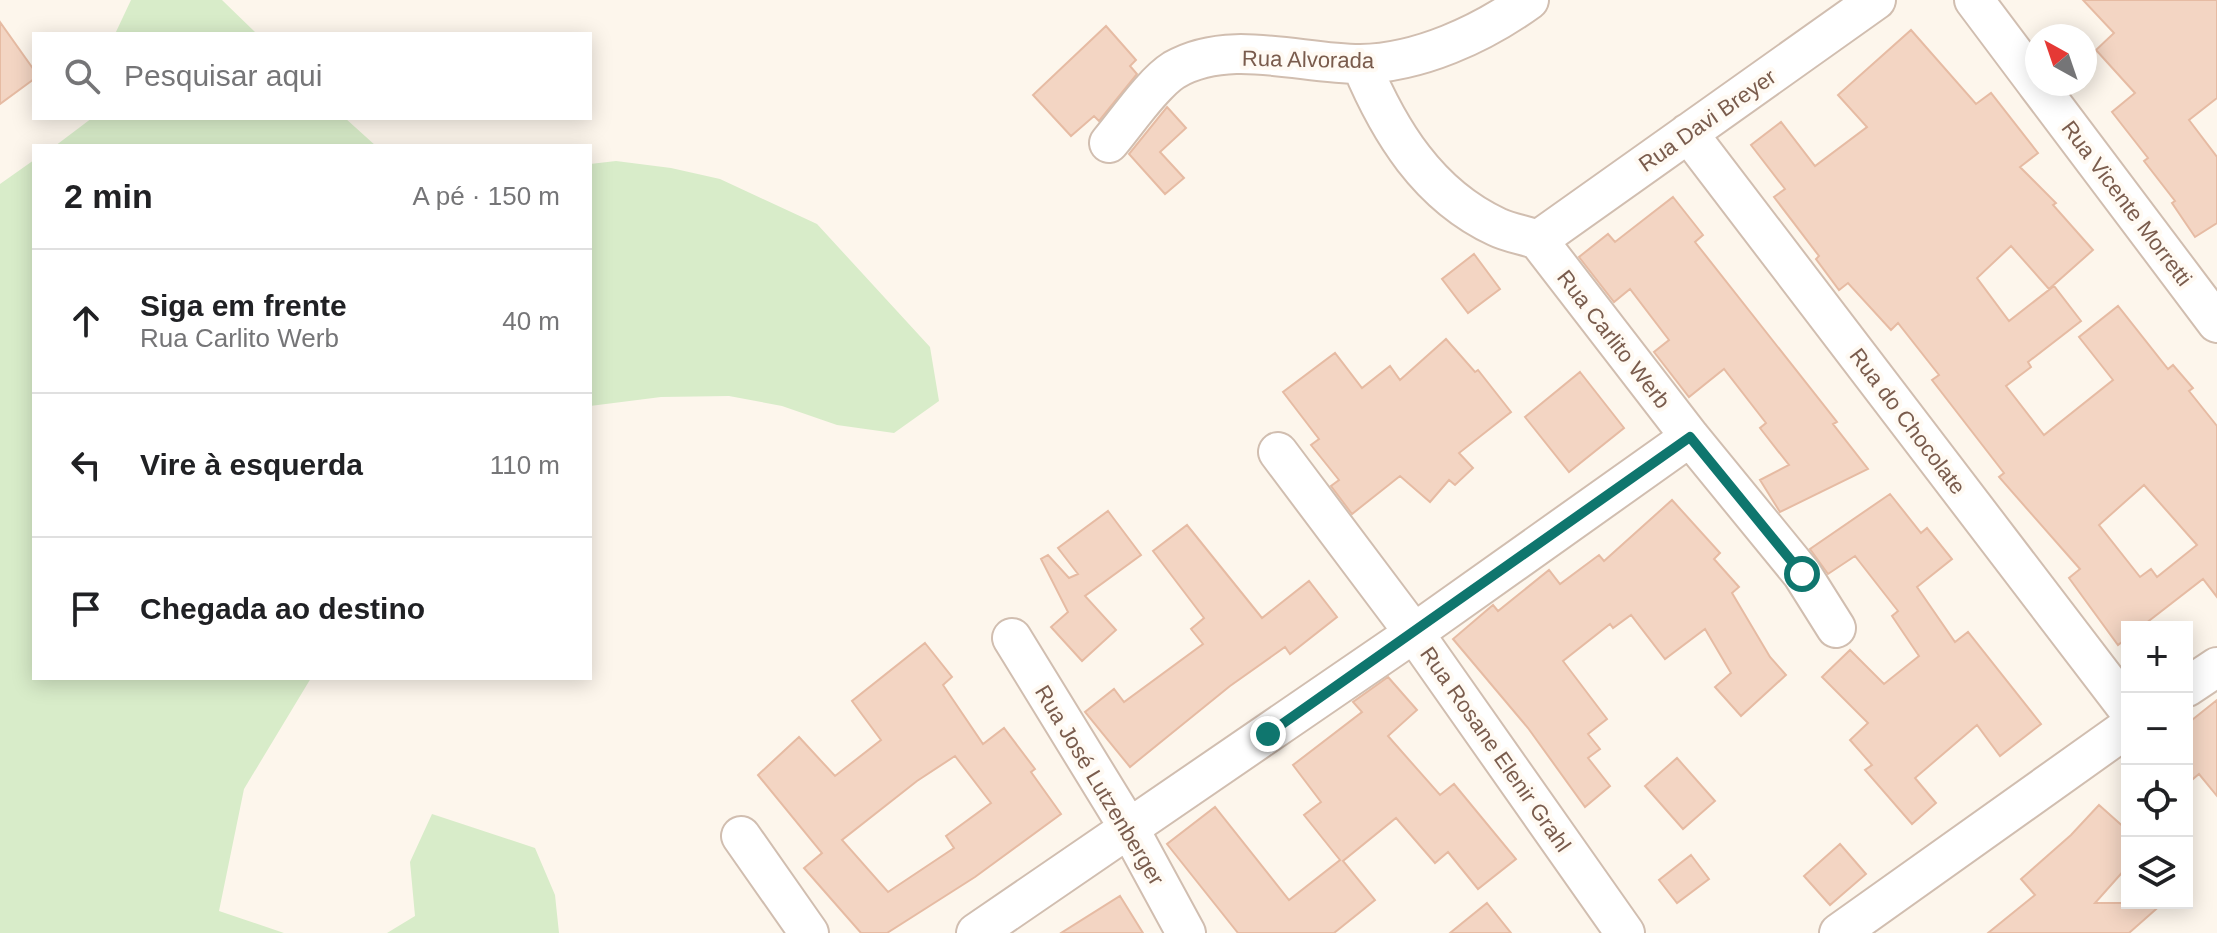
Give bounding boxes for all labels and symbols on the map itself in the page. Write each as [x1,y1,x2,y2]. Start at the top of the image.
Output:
north arrow [2025,24,2097,96]
street label: Rua Alvorada [1242,46,1375,73]
street label: Rua Davi Breyer [1634,64,1781,177]
street label: Rua Vicente Morretti [2056,116,2197,291]
street label: Rua Carlito Werb [1552,265,1675,413]
street label: Rua do Chocolate [1845,343,1971,499]
route start [1784,556,1820,592]
street label: Rua Rosane Elenir Grahl [1415,642,1576,857]
street label: Rua José Lutzenberger [1030,681,1169,890]
route end [1250,716,1286,752]

